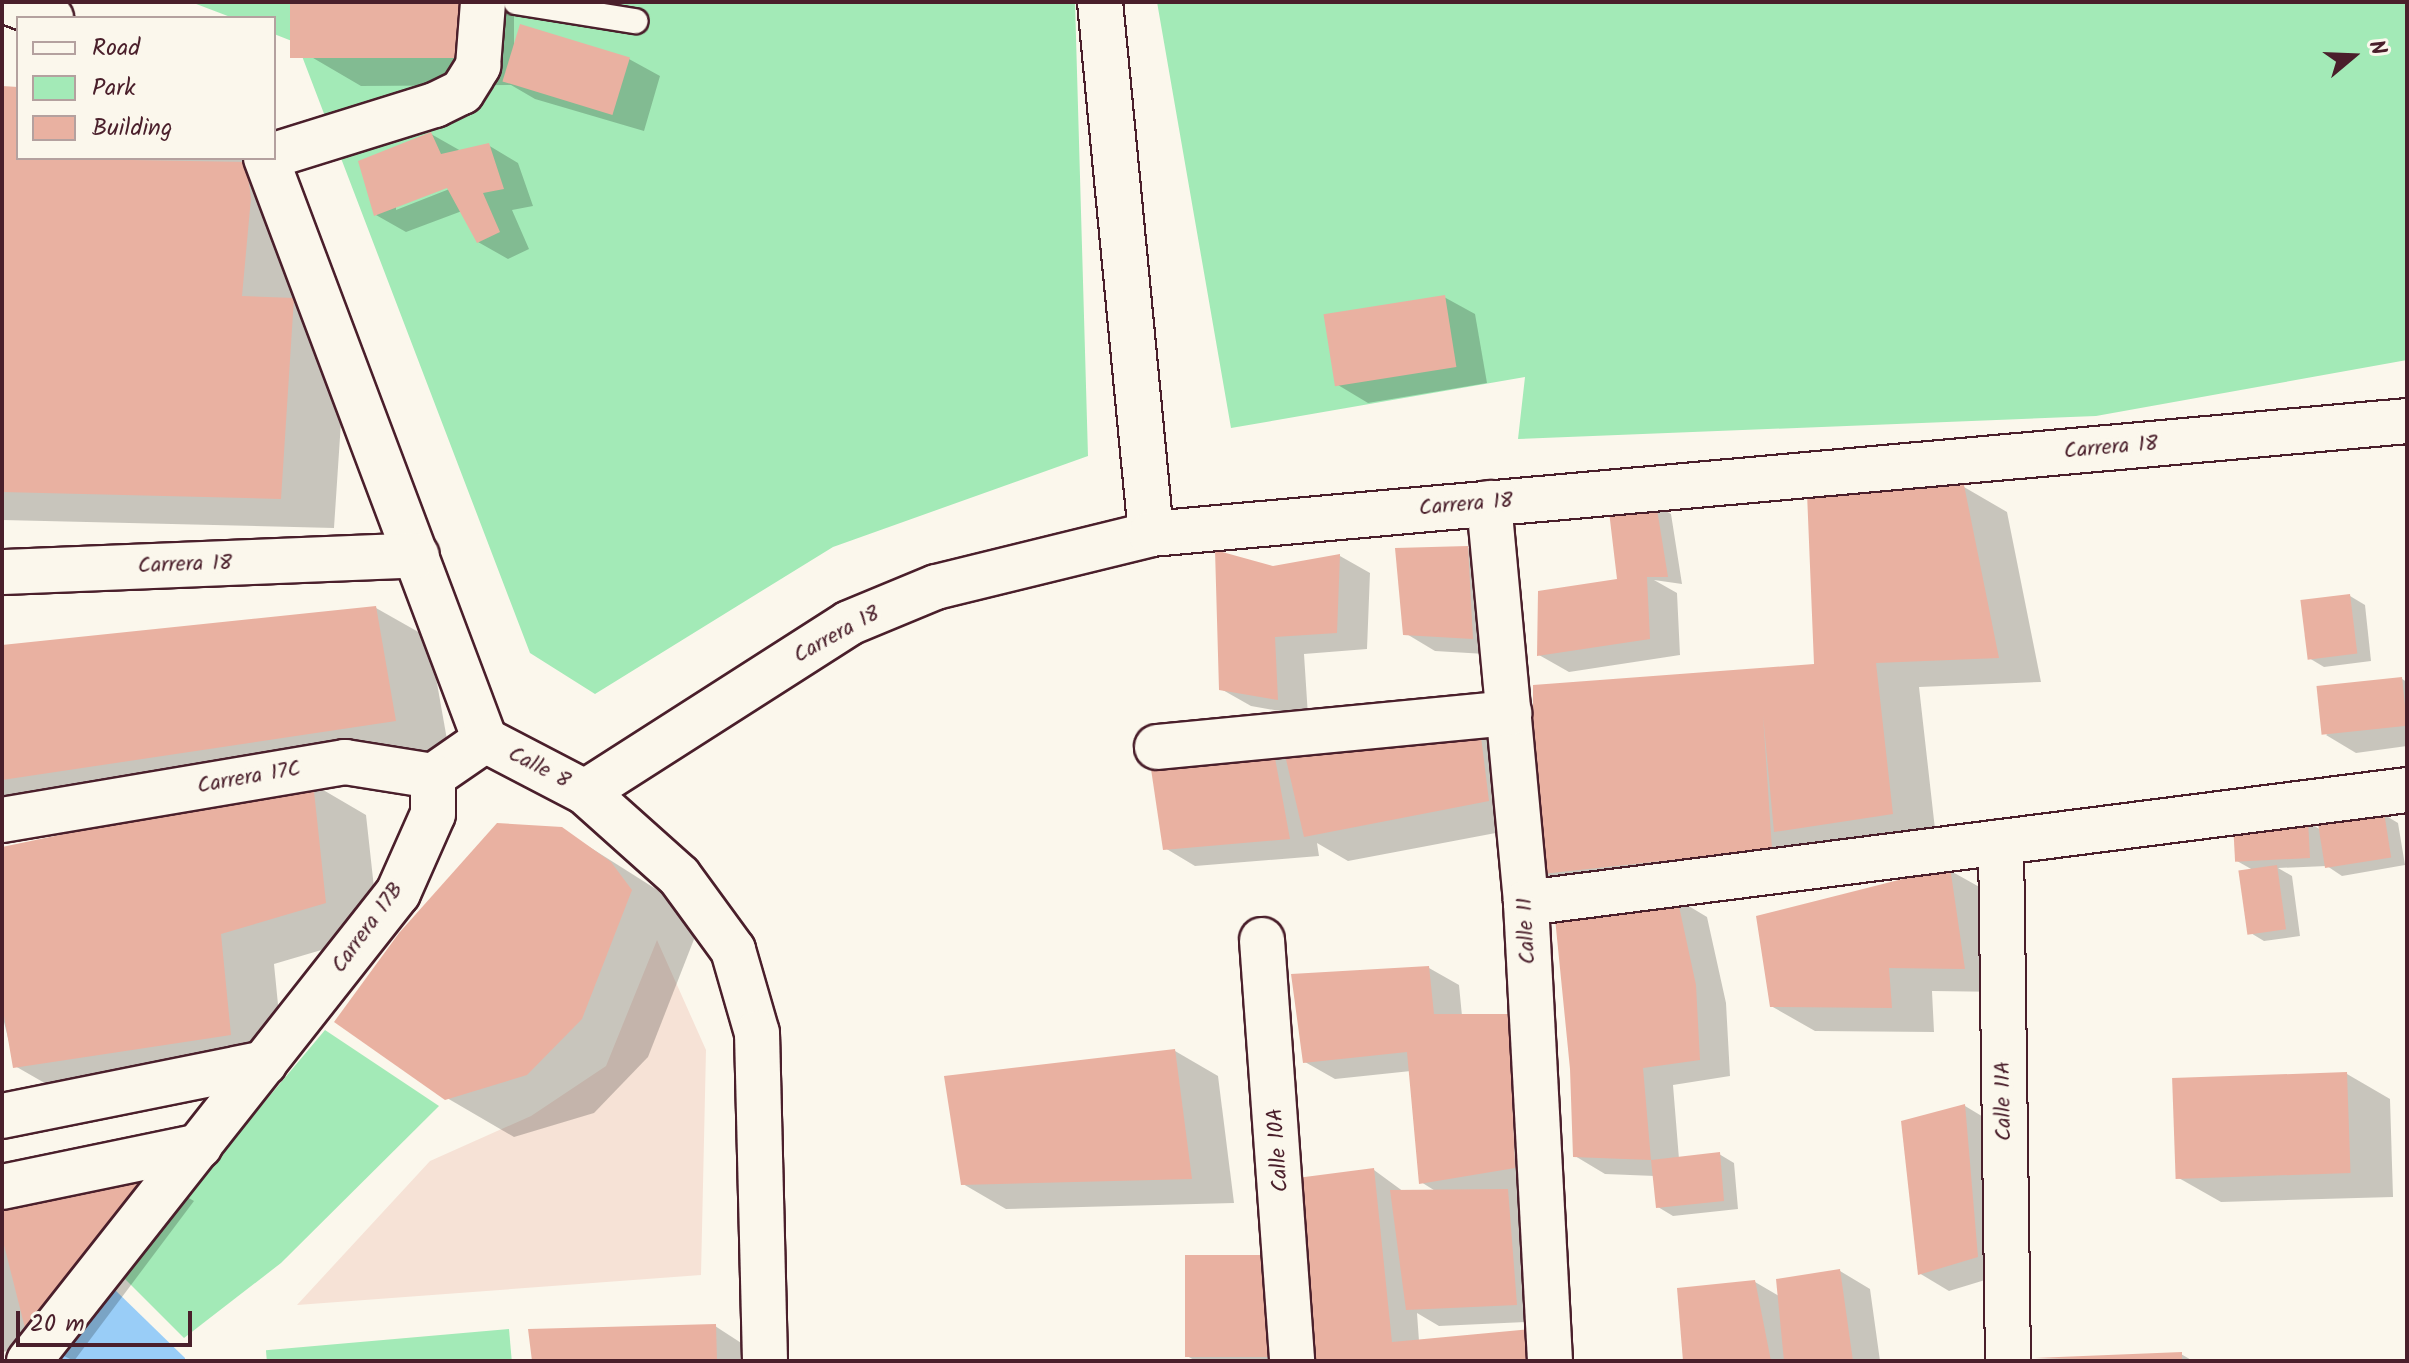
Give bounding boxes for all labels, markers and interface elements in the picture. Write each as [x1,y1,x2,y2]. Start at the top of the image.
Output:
legend [16,16,276,160]
north arrow [2313,16,2393,96]
text: Road [92,29,140,68]
text: N [2357,36,2395,60]
text: Park [92,69,136,108]
text: Building [92,109,172,148]
street label: Carrera 18 [2063,431,2159,465]
street label: Carrera 18 [1418,488,1514,522]
street label: Carrera 18 [137,550,233,580]
street label: Carrera 18 [789,601,885,669]
street label: Calle 8 [503,741,575,795]
street label: Carrera 17C [195,756,303,800]
street label: Carrera 17B [326,878,410,978]
street label: Calle 11 [1512,897,1542,965]
street label: Calle 11A [1990,1061,2018,1141]
street label: Calle 10A [1263,1107,1295,1193]
scale bar [20,1295,196,1345]
text: 20 m [30,1305,85,1344]

